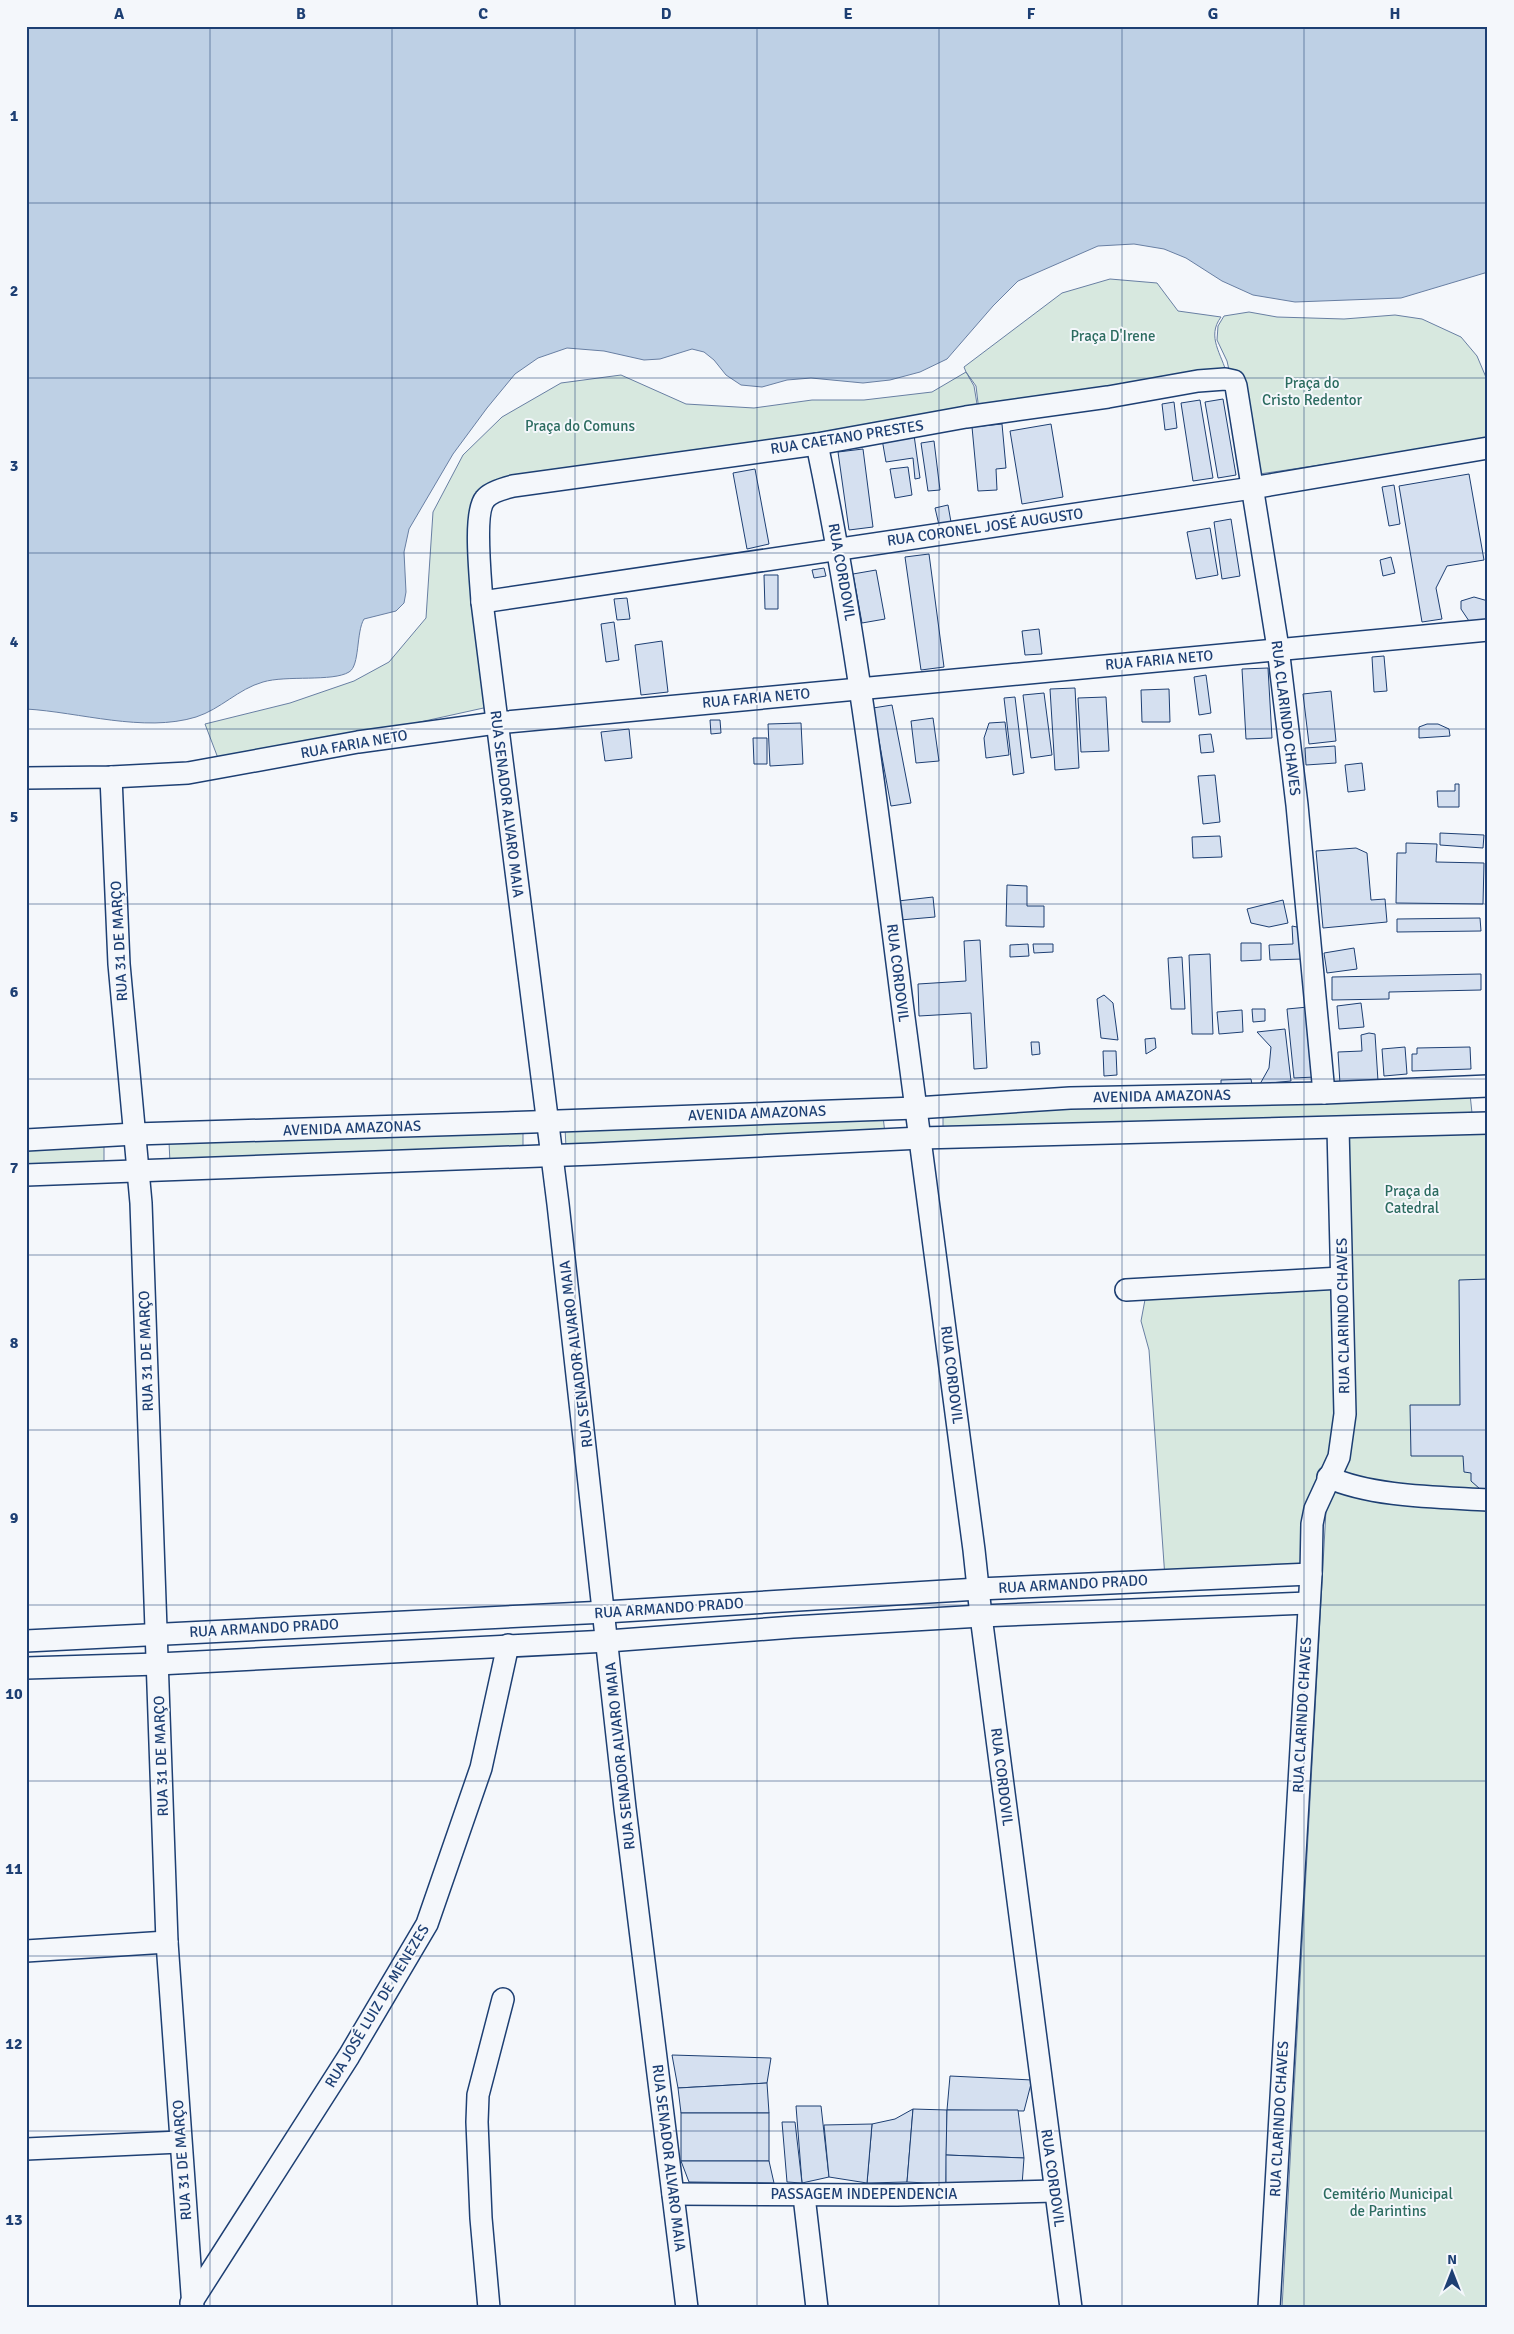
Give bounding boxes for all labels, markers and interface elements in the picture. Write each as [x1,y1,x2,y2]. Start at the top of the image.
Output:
text: A [114,4,125,24]
text: B [296,4,306,24]
text: C [478,4,488,24]
text: D [661,4,672,24]
text: E [843,4,853,24]
text: F [1027,4,1036,24]
text: G [1208,4,1218,24]
text: H [1390,4,1400,24]
text: 1 [10,106,19,126]
text: 2 [10,281,18,301]
park label: Praça D'Irene [1071,327,1155,345]
park label: Praça do Cristo Redentor [1262,374,1363,409]
street label: RUA CAETANO PRESTES [769,416,925,458]
park label: Praça do Comuns [525,417,635,435]
text: 3 [10,456,18,476]
street label: RUA CORONEL JOSÉ AUGUSTO [886,503,1084,550]
street label: RUA CORDOVIL [825,522,860,623]
text: 4 [10,632,19,652]
street label: RUA CLARINDO CHAVES [1268,639,1304,797]
street label: RUA FARIA NETO [1104,646,1214,674]
street label: RUA FARIA NETO [701,684,811,712]
street label: RUA SENADOR ALVARO MAIA [487,709,527,899]
street label: RUA FARIA NETO [299,726,409,762]
text: 5 [10,807,18,827]
street label: RUA 31 DE MARÇO [107,880,131,1002]
street label: RUA CORDOVIL [883,923,913,1024]
text: 6 [10,982,19,1002]
street label: AVENIDA AMAZONAS [1093,1086,1231,1106]
street label: AVENIDA AMAZONAS [688,1102,826,1124]
street label: AVENIDA AMAZONAS [283,1117,421,1139]
text: 7 [10,1158,19,1178]
park label: Praça da Catedral [1385,1182,1439,1217]
street label: RUA CLARINDO CHAVES [1333,1238,1353,1394]
street label: RUA SENADOR ALVARO MAIA [556,1259,596,1449]
street label: RUA 31 DE MARÇO [135,1290,157,1412]
street label: RUA CORDOVIL [937,1325,967,1426]
text: 8 [10,1333,19,1353]
text: 9 [10,1508,19,1528]
street label: RUA ARMANDO PRADO [998,1571,1148,1597]
street label: RUA ARMANDO PRADO [594,1594,744,1622]
street label: RUA ARMANDO PRADO [189,1615,339,1641]
street label: RUA CLARINDO CHAVES [1289,1636,1315,1794]
street label: RUA SENADOR ALVARO MAIA [601,1661,639,1851]
text: 10 [5,1684,23,1704]
street label: RUA 31 DE MARÇO [150,1695,172,1817]
street label: RUA CORDOVIL [987,1727,1017,1828]
text: 11 [5,1859,23,1879]
street label: RUA JOSÉ LUIZ DE MENEZES [320,1921,433,2091]
text: 12 [5,2034,23,2054]
street label: RUA CLARINDO CHAVES [1266,2040,1292,2198]
street label: RUA SENADOR ALVARO MAIA [649,2063,689,2253]
street label: RUA 31 DE MARÇO [169,2099,195,2221]
street label: RUA CORDOVIL [1037,2128,1069,2229]
street label: PASSAGEM INDEPENDENCIA [771,2185,958,2203]
park label: Cemitério Municipal de Parintins [1323,2185,1453,2220]
text: 13 [5,2210,23,2230]
north arrow [1426,2246,1476,2296]
text: N [1447,2251,1457,2268]

